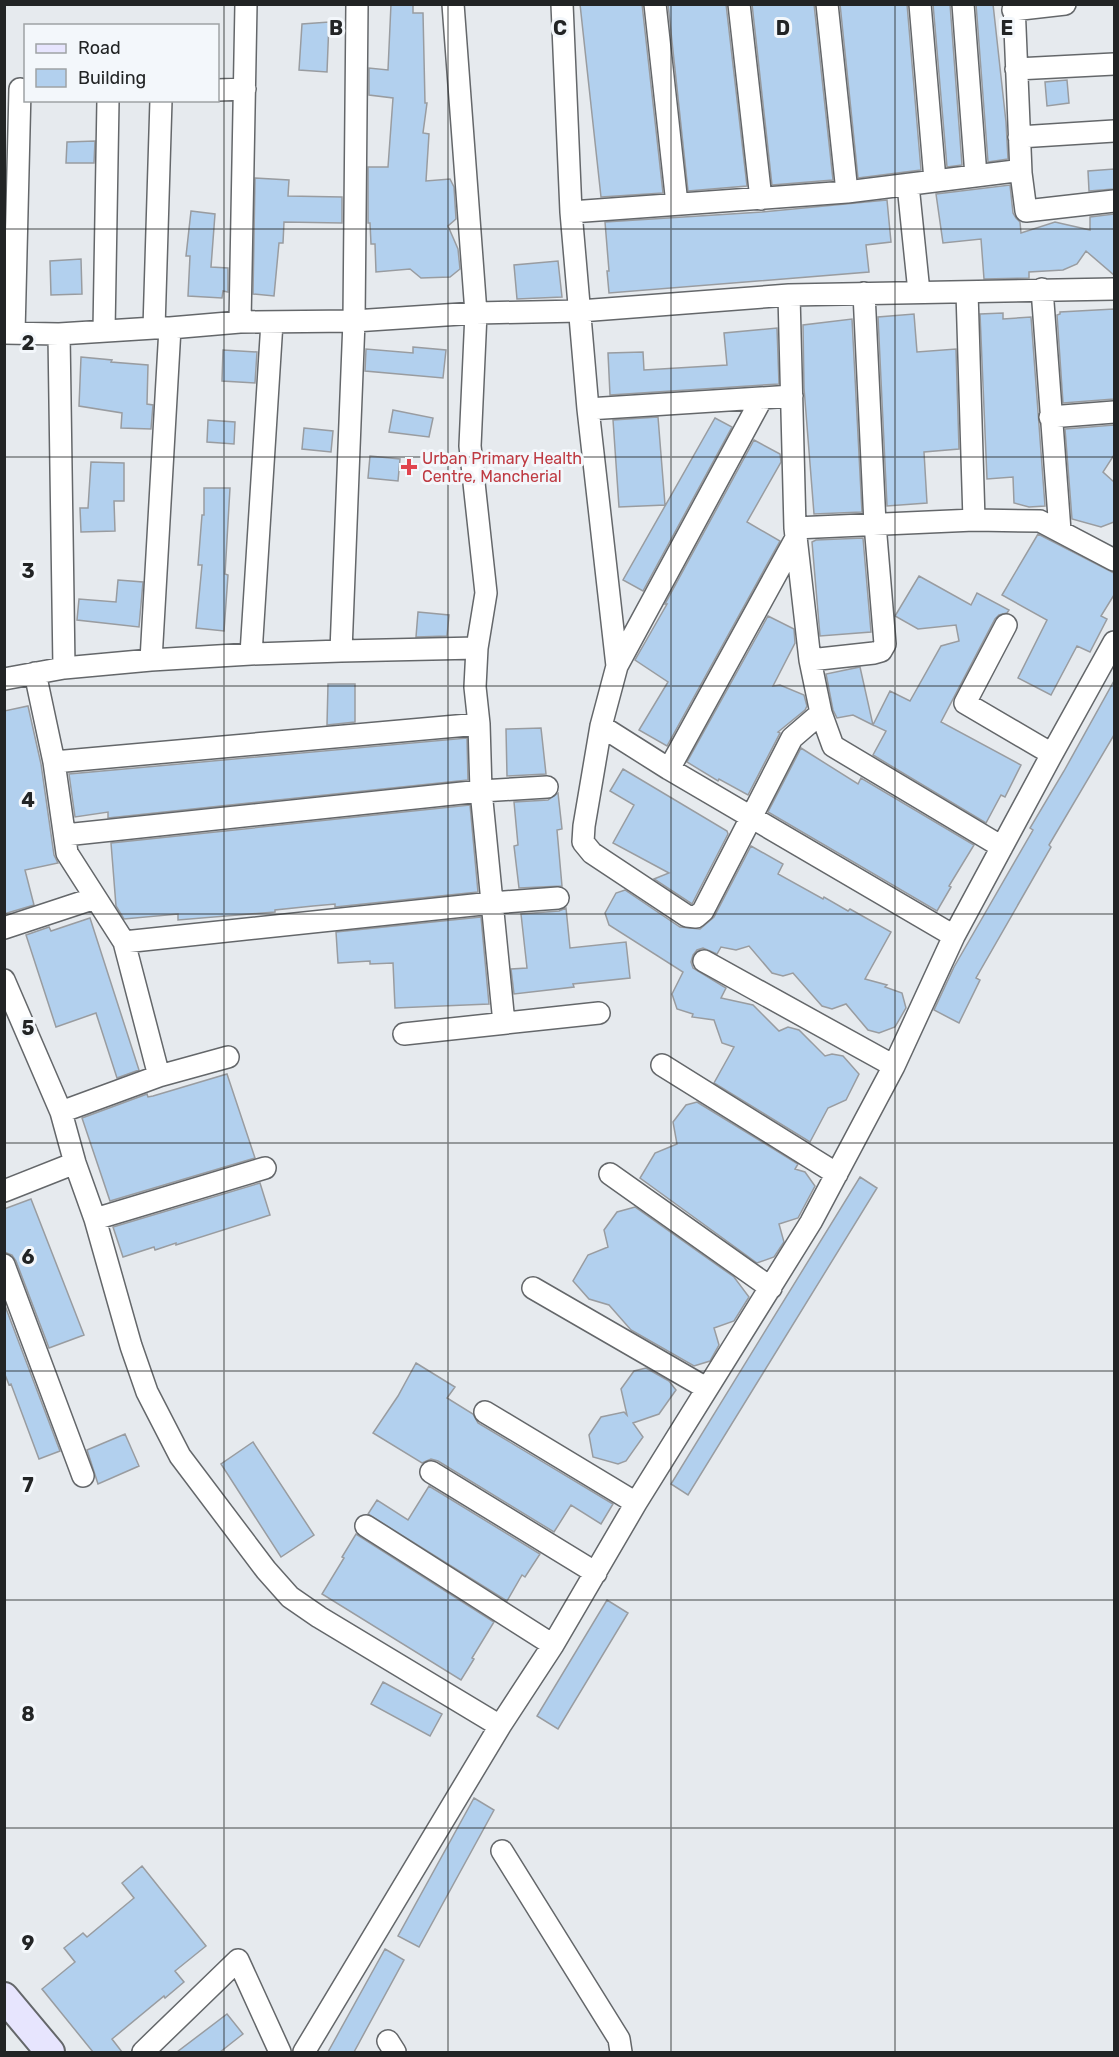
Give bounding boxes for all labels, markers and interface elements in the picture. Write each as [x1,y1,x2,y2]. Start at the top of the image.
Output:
text: B [329,16,343,40]
text: C [553,16,567,40]
text: D [776,16,790,40]
text: E [1001,16,1013,40]
legend [24,24,219,102]
text: Road [78,37,121,59]
text: Building [78,67,146,89]
text: 2 [22,331,35,355]
place label: Urban Primary Health Centre, Mancherial [422,449,582,486]
marker: Urban Primary Health Centre, Mancherial [400,458,418,476]
text: 3 [21,559,35,583]
text: 4 [21,788,35,812]
text: 5 [22,1016,35,1040]
text: 6 [21,1245,35,1269]
text: 7 [22,1473,34,1497]
text: 8 [21,1702,35,1726]
text: 9 [22,1931,35,1955]

